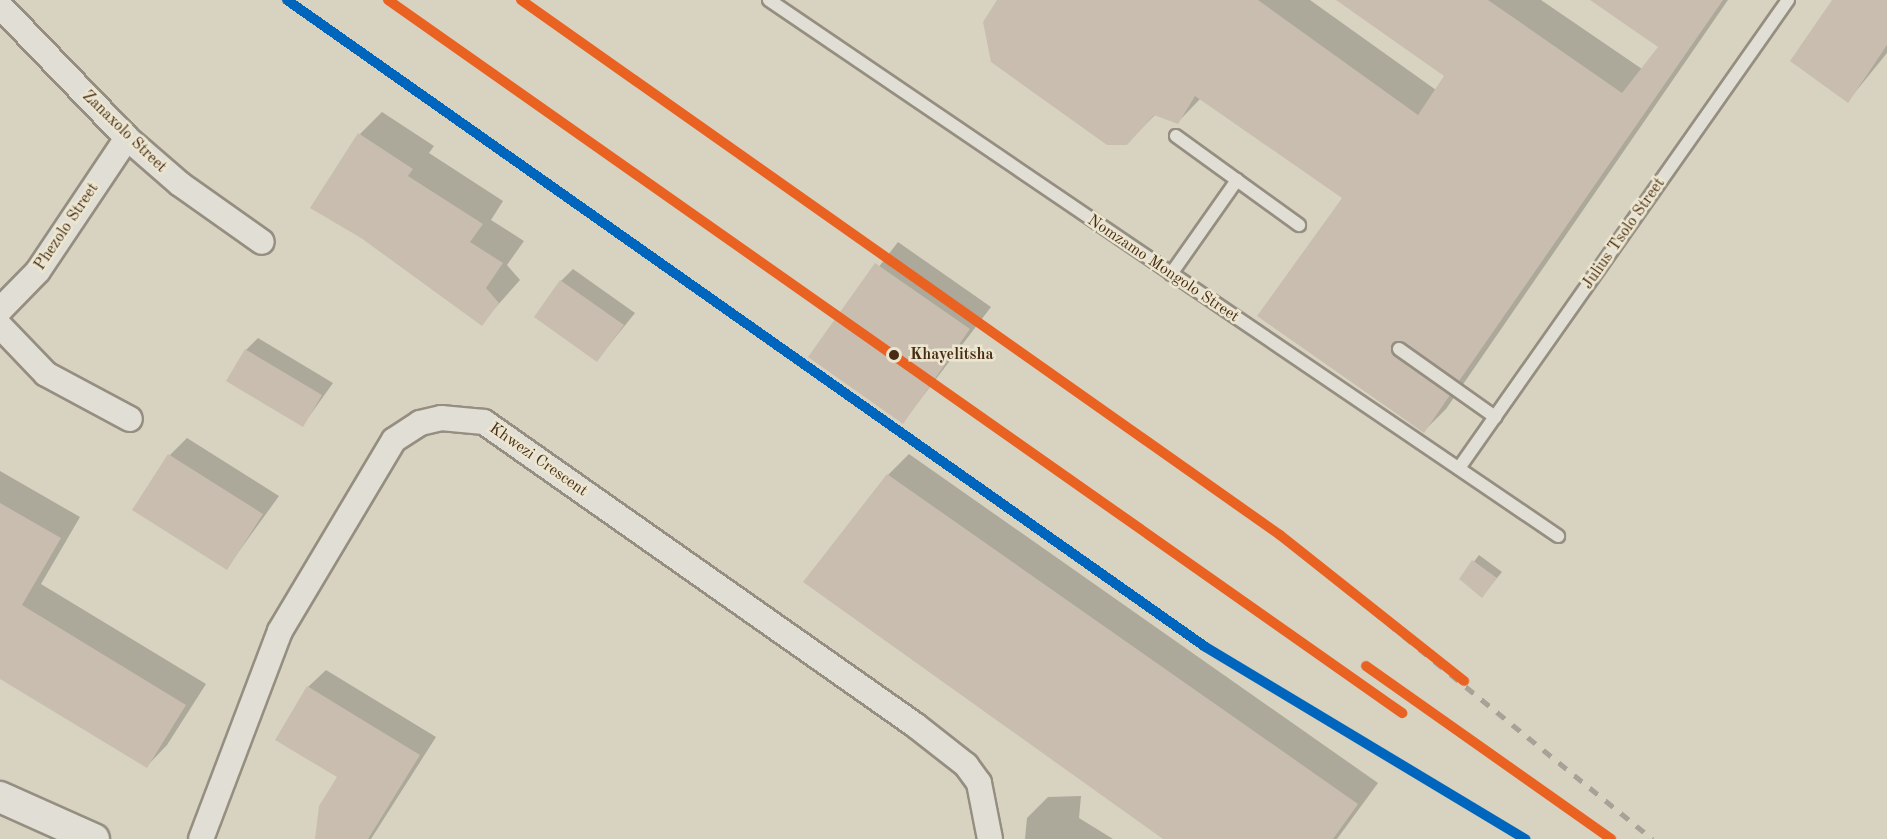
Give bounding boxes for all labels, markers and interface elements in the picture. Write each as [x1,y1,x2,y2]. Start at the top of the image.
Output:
street label: Zanaxolo Street [78,87,170,177]
street label: Julius Tsolo Street [1579,175,1669,293]
street label: Phezolo Street [31,180,103,274]
street label: Nomzamo Mongolo Street [1084,211,1242,327]
marker: Khayelitsha [883,344,905,366]
place label: Khayelitsha [910,345,994,365]
street label: Khwezi Crescent [485,419,591,501]

